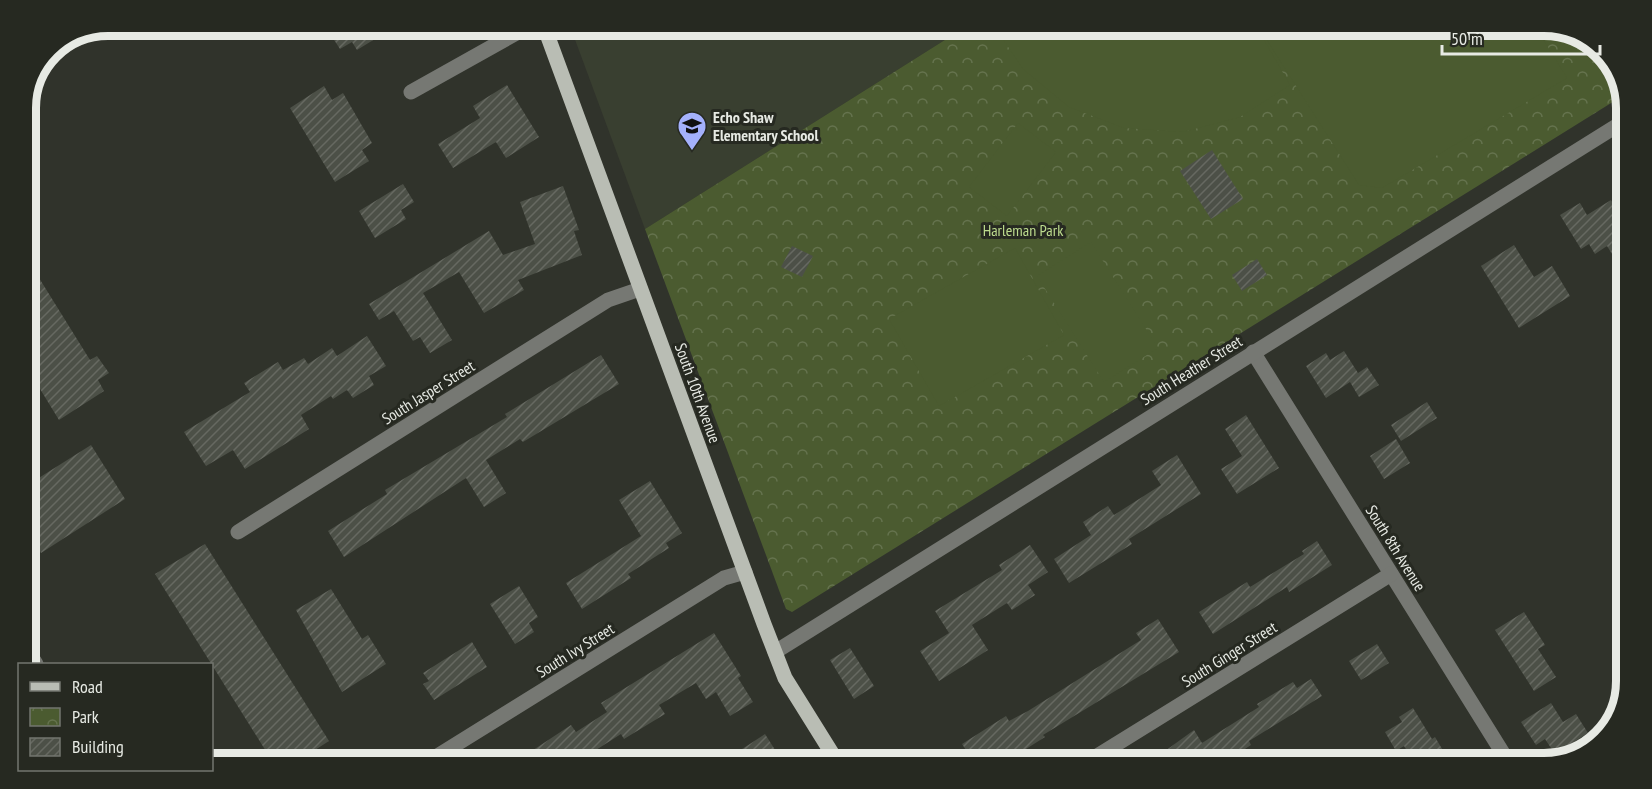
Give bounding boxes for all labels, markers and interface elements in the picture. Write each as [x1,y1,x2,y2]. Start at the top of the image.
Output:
scale bar [1442,18,1600,56]
text: 50 m [1451,27,1483,50]
place label: Echo Shaw Elementary School [713,107,818,145]
school or university icon: Echo Shaw Elementary School [676,110,708,152]
park label: Harleman Park [983,220,1064,240]
street label: South Heather Street [1136,330,1246,409]
street label: South 10th Avenue [671,340,725,446]
street label: South Jasper Street [378,355,479,428]
street label: South 8th Avenue [1362,501,1430,595]
street label: South Ginger Street [1178,617,1281,691]
street label: South Ivy Street [532,618,618,682]
legend [18,663,213,771]
text: Road [72,675,103,698]
text: Park [72,705,99,728]
text: Building [72,735,124,758]

